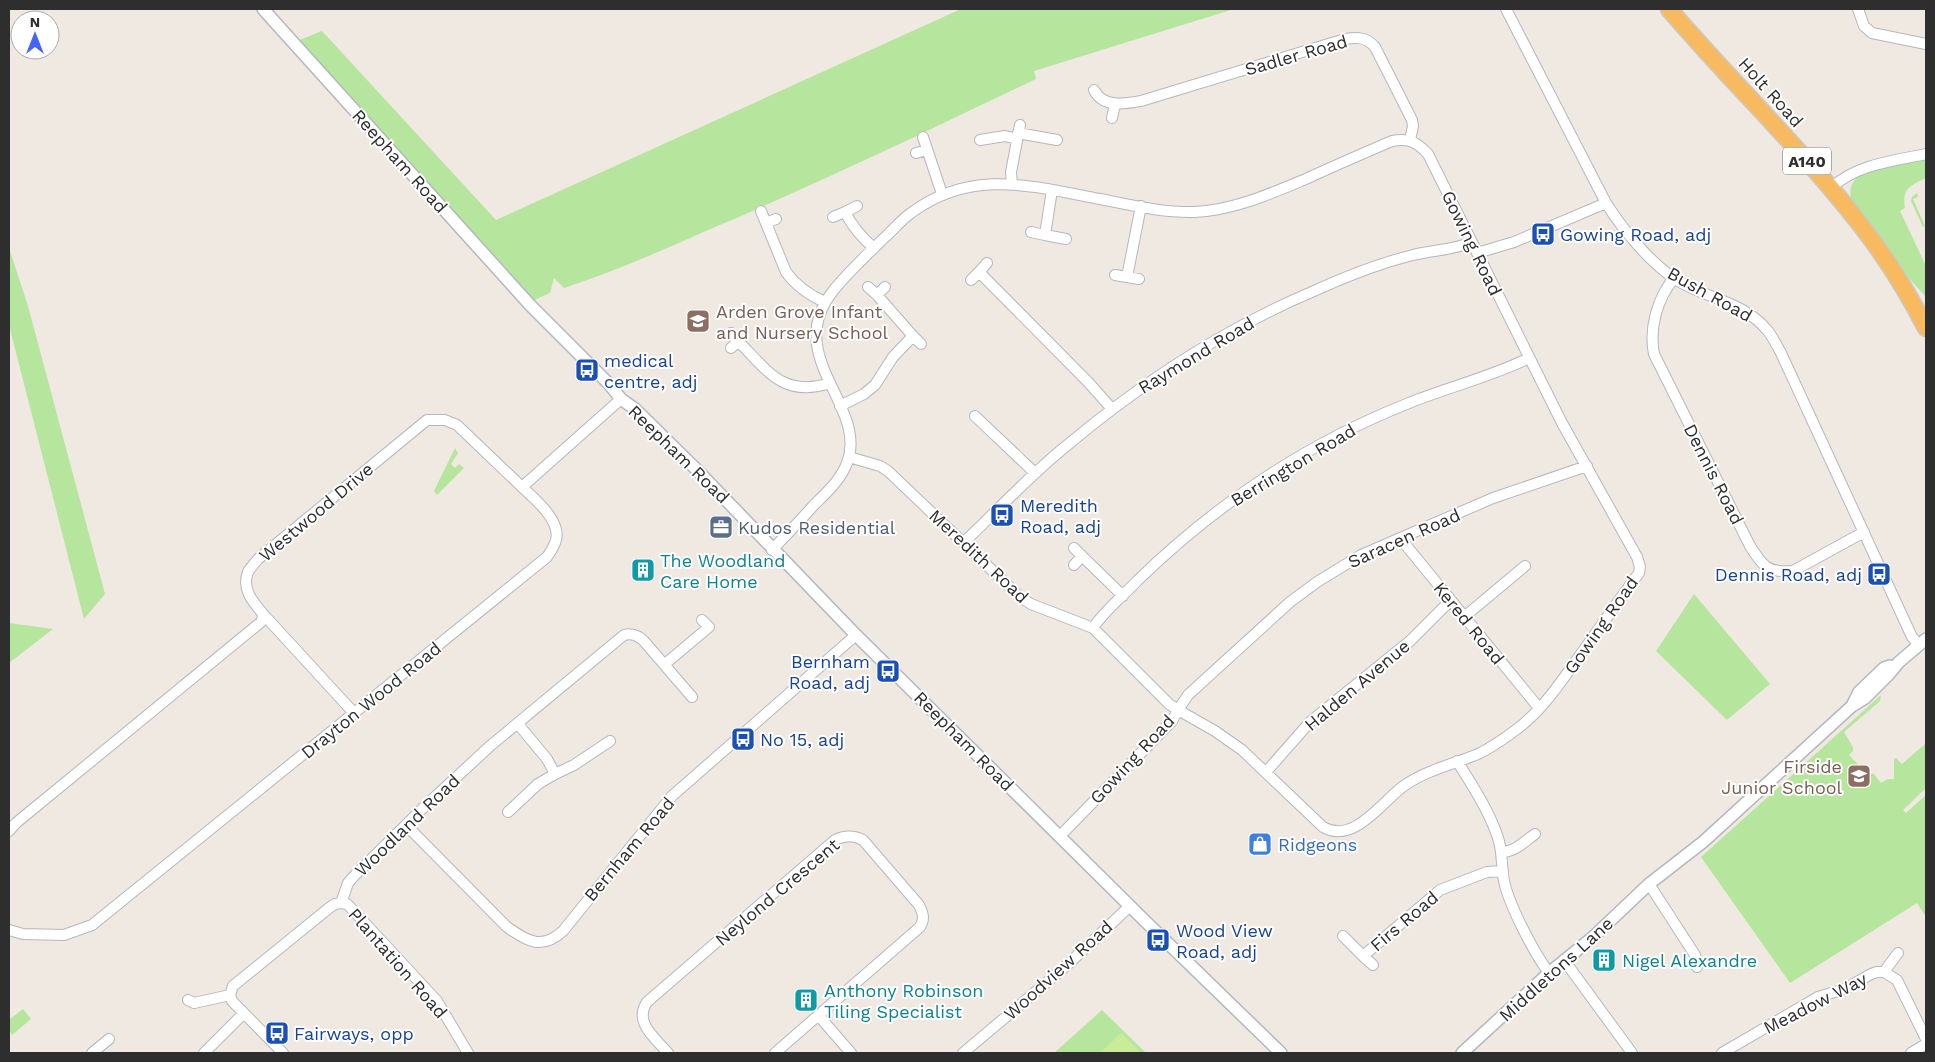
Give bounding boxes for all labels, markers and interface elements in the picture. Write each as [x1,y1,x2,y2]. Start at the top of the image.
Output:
north arrow [10,10,60,60]
text: N [30,14,40,30]
street label: Sadler Road [1242,30,1350,80]
street label: Holt Road [1734,53,1808,131]
street label: Reepham Road [348,105,452,217]
road number: A140 [1783,148,1831,175]
street label: Gowing Road [1438,187,1506,299]
bus stop icon: Gowing Road, adj [1530,221,1556,247]
place label: Gowing Road, adj [1560,224,1711,245]
street label: Bush Road [1664,262,1756,326]
place label: Arden Grove Infant and Nursery School [716,301,888,343]
school or university icon: Arden Grove Infant and Nursery School [685,308,711,334]
street label: Raymond Road [1134,312,1258,398]
place label: medical centre, adj [604,350,698,392]
bus stop icon: medical centre, adj [574,357,600,383]
street label: Reepham Road [624,401,734,507]
street label: Berrington Road [1227,419,1359,511]
street label: Dennis Road [1680,420,1748,528]
street label: Westwood Drive [255,458,377,566]
place label: Meredith Road, adj [1020,495,1101,537]
bus stop icon: Meredith Road, adj [989,502,1015,528]
street label: Saracen Road [1345,504,1463,572]
street label: Meredith Road [925,505,1033,607]
office icon: Kudos Residential [708,514,734,540]
place label: Kudos Residential [738,517,896,538]
place label: The Woodland Care Home [660,550,785,592]
building icon: The Woodland Care Home [630,557,656,583]
bus stop icon: Dennis Road, adj [1866,561,1892,587]
place label: Dennis Road, adj [1715,564,1862,585]
street label: Gowing Road [1560,572,1642,678]
street label: Kered Road [1429,577,1509,669]
street label: Halden Avenue [1300,635,1414,735]
street label: Drayton Wood Road [297,637,445,763]
place label: Bernham Road, adj [789,651,870,693]
bus stop icon: Bernham Road, adj [875,658,901,684]
street label: Reepham Road [910,687,1018,795]
street label: Gowing Road [1085,710,1179,808]
bus stop icon: No 15, adj [730,726,756,752]
place label: No 15, adj [760,729,844,750]
place label: Firside Junior School [1721,756,1842,798]
school or university icon: Firside Junior School [1846,763,1872,789]
street label: Woodland Road [350,770,464,880]
street label: Bernham Road [579,793,679,905]
shop icon: Ridgeons [1247,831,1273,857]
street label: Neylond Crescent [711,834,844,950]
place label: Ridgeons [1278,834,1357,855]
street label: Firs Road [1366,887,1442,955]
street label: Plantation Road [344,903,452,1023]
street label: Middletons Lane [1495,912,1617,1026]
street label: Woodview Road [999,916,1117,1024]
place label: Wood View Road, adj [1176,920,1273,962]
bus stop icon: Wood View Road, adj [1145,927,1171,953]
building icon: Nigel Alexandre [1591,947,1617,973]
place label: Nigel Alexandre [1622,950,1757,971]
street label: Meadow Way [1760,968,1871,1038]
place label: Anthony Robinson Tiling Specialist [824,980,983,1022]
building icon: Anthony Robinson Tiling Specialist [793,987,819,1013]
bus stop icon: Fairways, opp [264,1020,290,1046]
place label: Fairways, opp [294,1023,414,1044]

